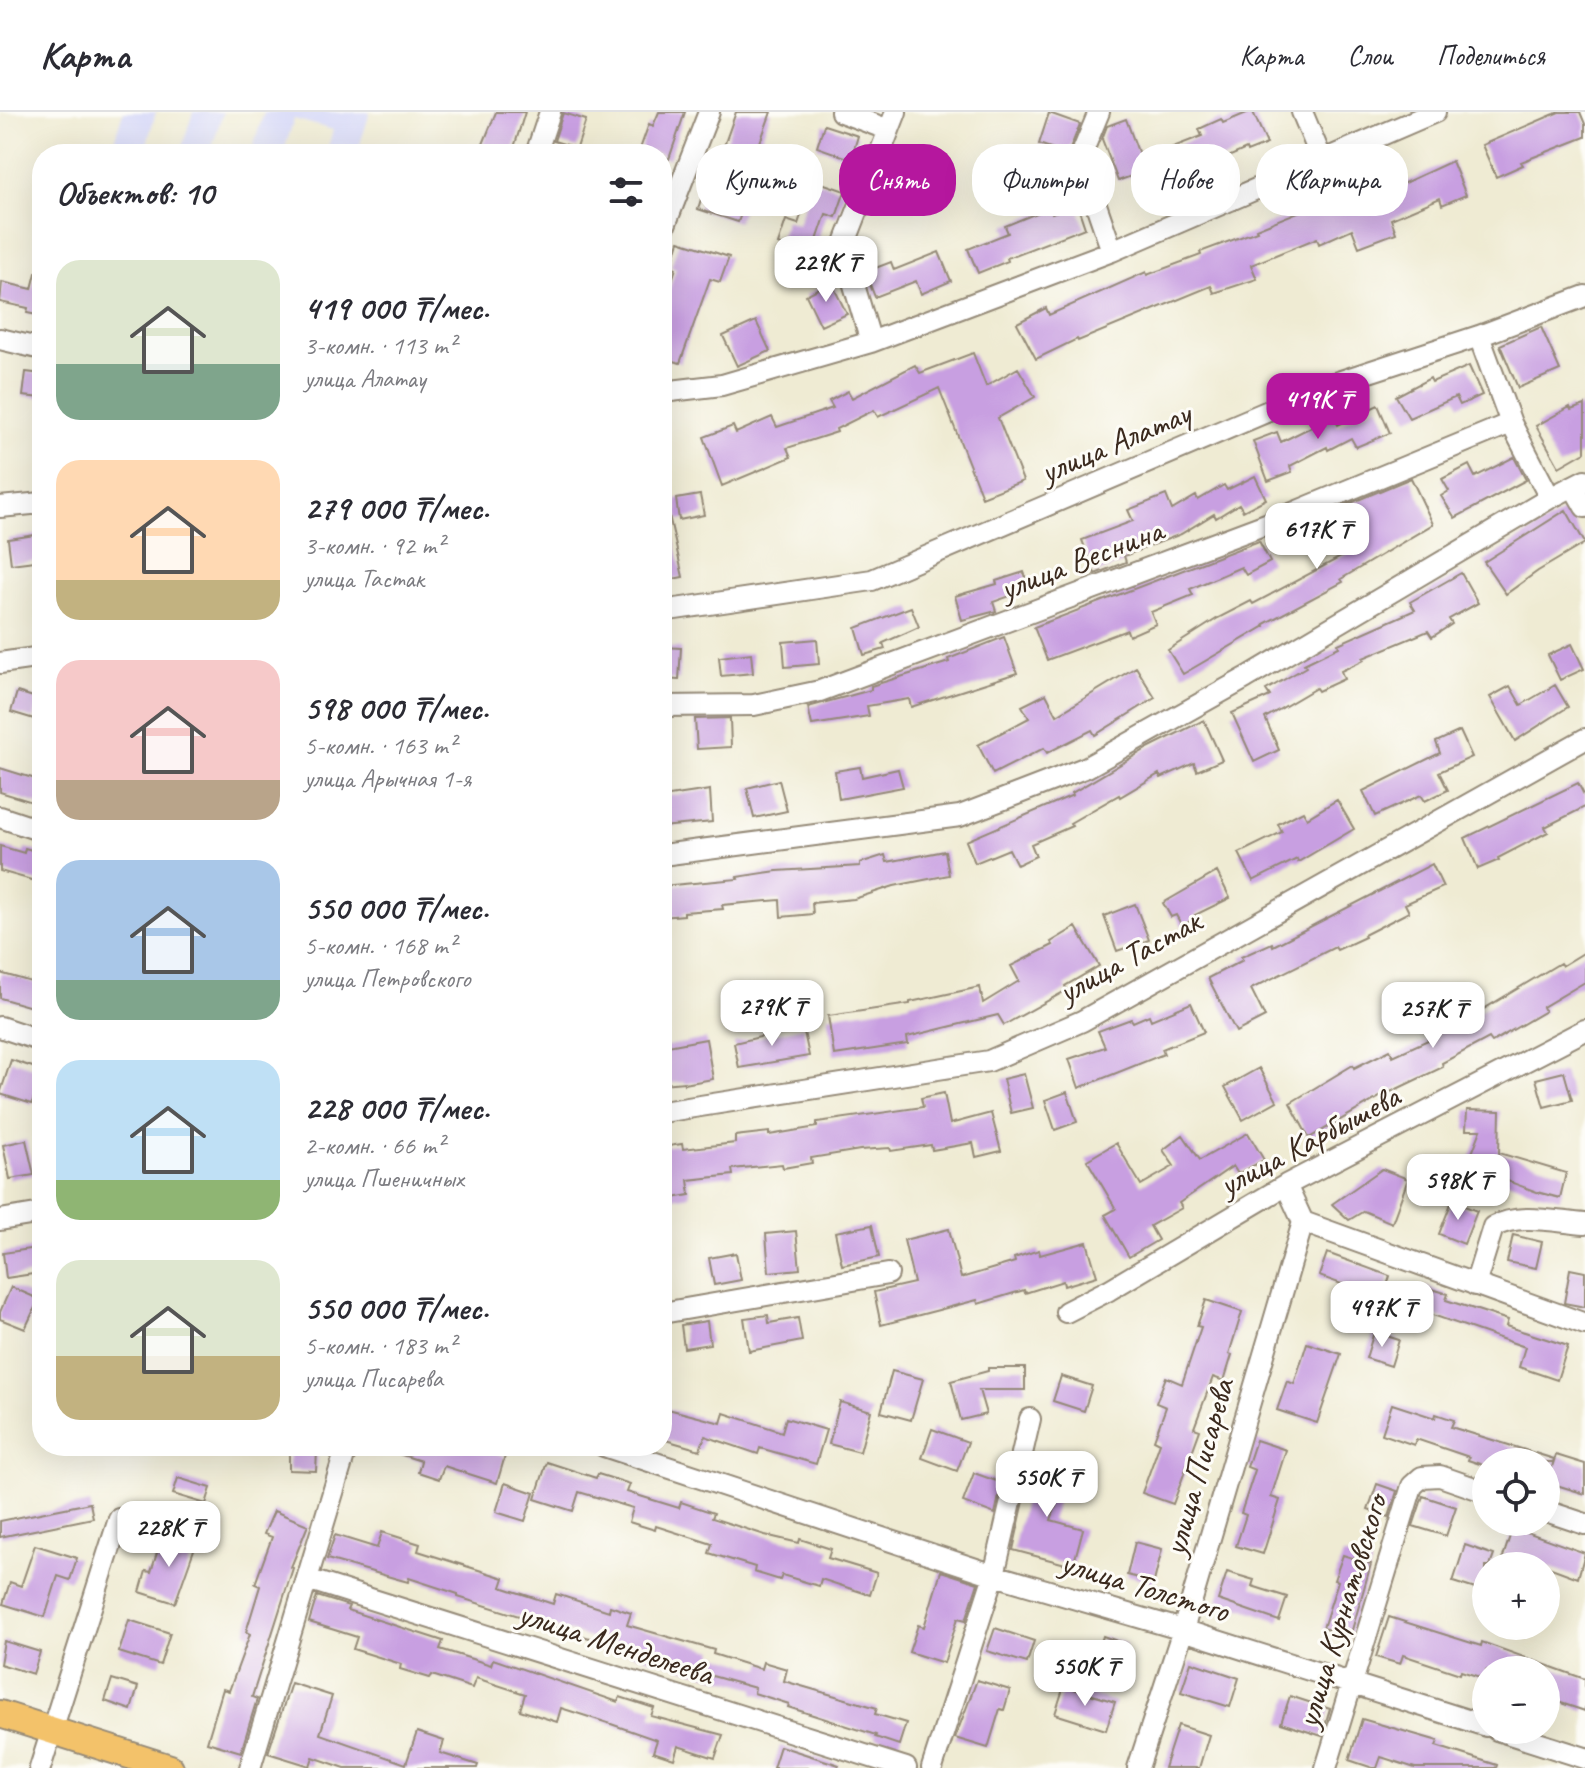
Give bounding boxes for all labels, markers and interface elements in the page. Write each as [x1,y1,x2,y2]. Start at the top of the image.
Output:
text: Карта [40,32,130,79]
text: Карта [1240,38,1304,73]
text: Слои [1348,38,1393,73]
text: Поделиться [1437,38,1545,73]
chip: Купить [696,144,823,216]
chip: Снять [839,144,956,216]
chip: Фильтры [972,144,1115,216]
chip: Новое [1131,144,1240,216]
chip: Квартира [1256,144,1408,216]
icon: filters [604,170,648,214]
text: Объектов: 10 [56,171,214,214]
pin: 229K ₸ [761,236,891,304]
text: 229K ₸ [793,245,859,278]
text: 419 000 ₸/мес. [304,286,489,329]
icon: home [120,292,216,388]
text: 3-комн. · 113 m² [304,329,456,362]
text: улица Алатау [304,362,426,395]
pin: 419K ₸ [1253,373,1383,441]
text: 419K ₸ [1285,382,1351,415]
street label: улица Алатау [1032,390,1200,494]
text: 279 000 ₸/мес. [304,486,489,529]
icon: home [120,492,216,588]
pin: 617K ₸ [1252,503,1382,571]
street label: улица Веснина [991,507,1172,610]
text: 617K ₸ [1283,512,1351,545]
text: 3-комн. · 92 m² [304,529,444,562]
text: улица Тастак [304,562,424,595]
text: 598 000 ₸/мес. [304,686,489,729]
icon: home [120,692,216,788]
text: 5-комн. · 163 m² [304,729,456,762]
text: улица Арычная 1-я [304,762,471,795]
text: 550 000 ₸/мес. [304,886,488,929]
icon: home [120,892,216,988]
street label: улица Тастак [1048,898,1210,1014]
text: 5-комн. · 168 m² [304,929,456,962]
text: улица Петровского [304,962,470,995]
pin: 279K ₸ [707,980,837,1048]
pin: 257K ₸ [1368,982,1498,1050]
text: 279K ₸ [739,989,805,1022]
text: 257K ₸ [1400,991,1466,1024]
street label: улица Карбышева [1209,1073,1409,1207]
text: 228 000 ₸/мес. [304,1086,490,1129]
icon: home [120,1092,216,1188]
text: 2-комн. · 66 m² [304,1129,444,1162]
pin: 598K ₸ [1393,1154,1523,1222]
text: улица Пшеничных [304,1162,464,1195]
text: 598K ₸ [1425,1163,1491,1196]
pin: 497K ₸ [1317,1281,1447,1349]
text: 550 000 ₸/мес. [304,1286,488,1329]
text: 497K ₸ [1349,1290,1415,1323]
icon: home [120,1292,216,1388]
text: 5-комн. · 183 m² [304,1329,456,1362]
text: улица Писарева [304,1362,443,1395]
street label: улица Писарева [1152,1372,1244,1562]
map controls [1472,1448,1560,1744]
button: locate [1472,1448,1560,1536]
pin: 550K ₸ [982,1451,1112,1519]
text: 550K ₸ [1014,1460,1080,1493]
street label: улица Курнатовского [1285,1486,1398,1734]
pin: 228K ₸ [104,1501,234,1569]
text: 228K ₸ [135,1510,203,1543]
street label: улица Толстого [1054,1540,1236,1632]
button: + [1472,1552,1560,1640]
street label: улица Менделеева [511,1591,721,1695]
pin: 550K ₸ [1020,1640,1150,1708]
text: 550K ₸ [1052,1649,1118,1682]
button: − [1472,1656,1560,1744]

